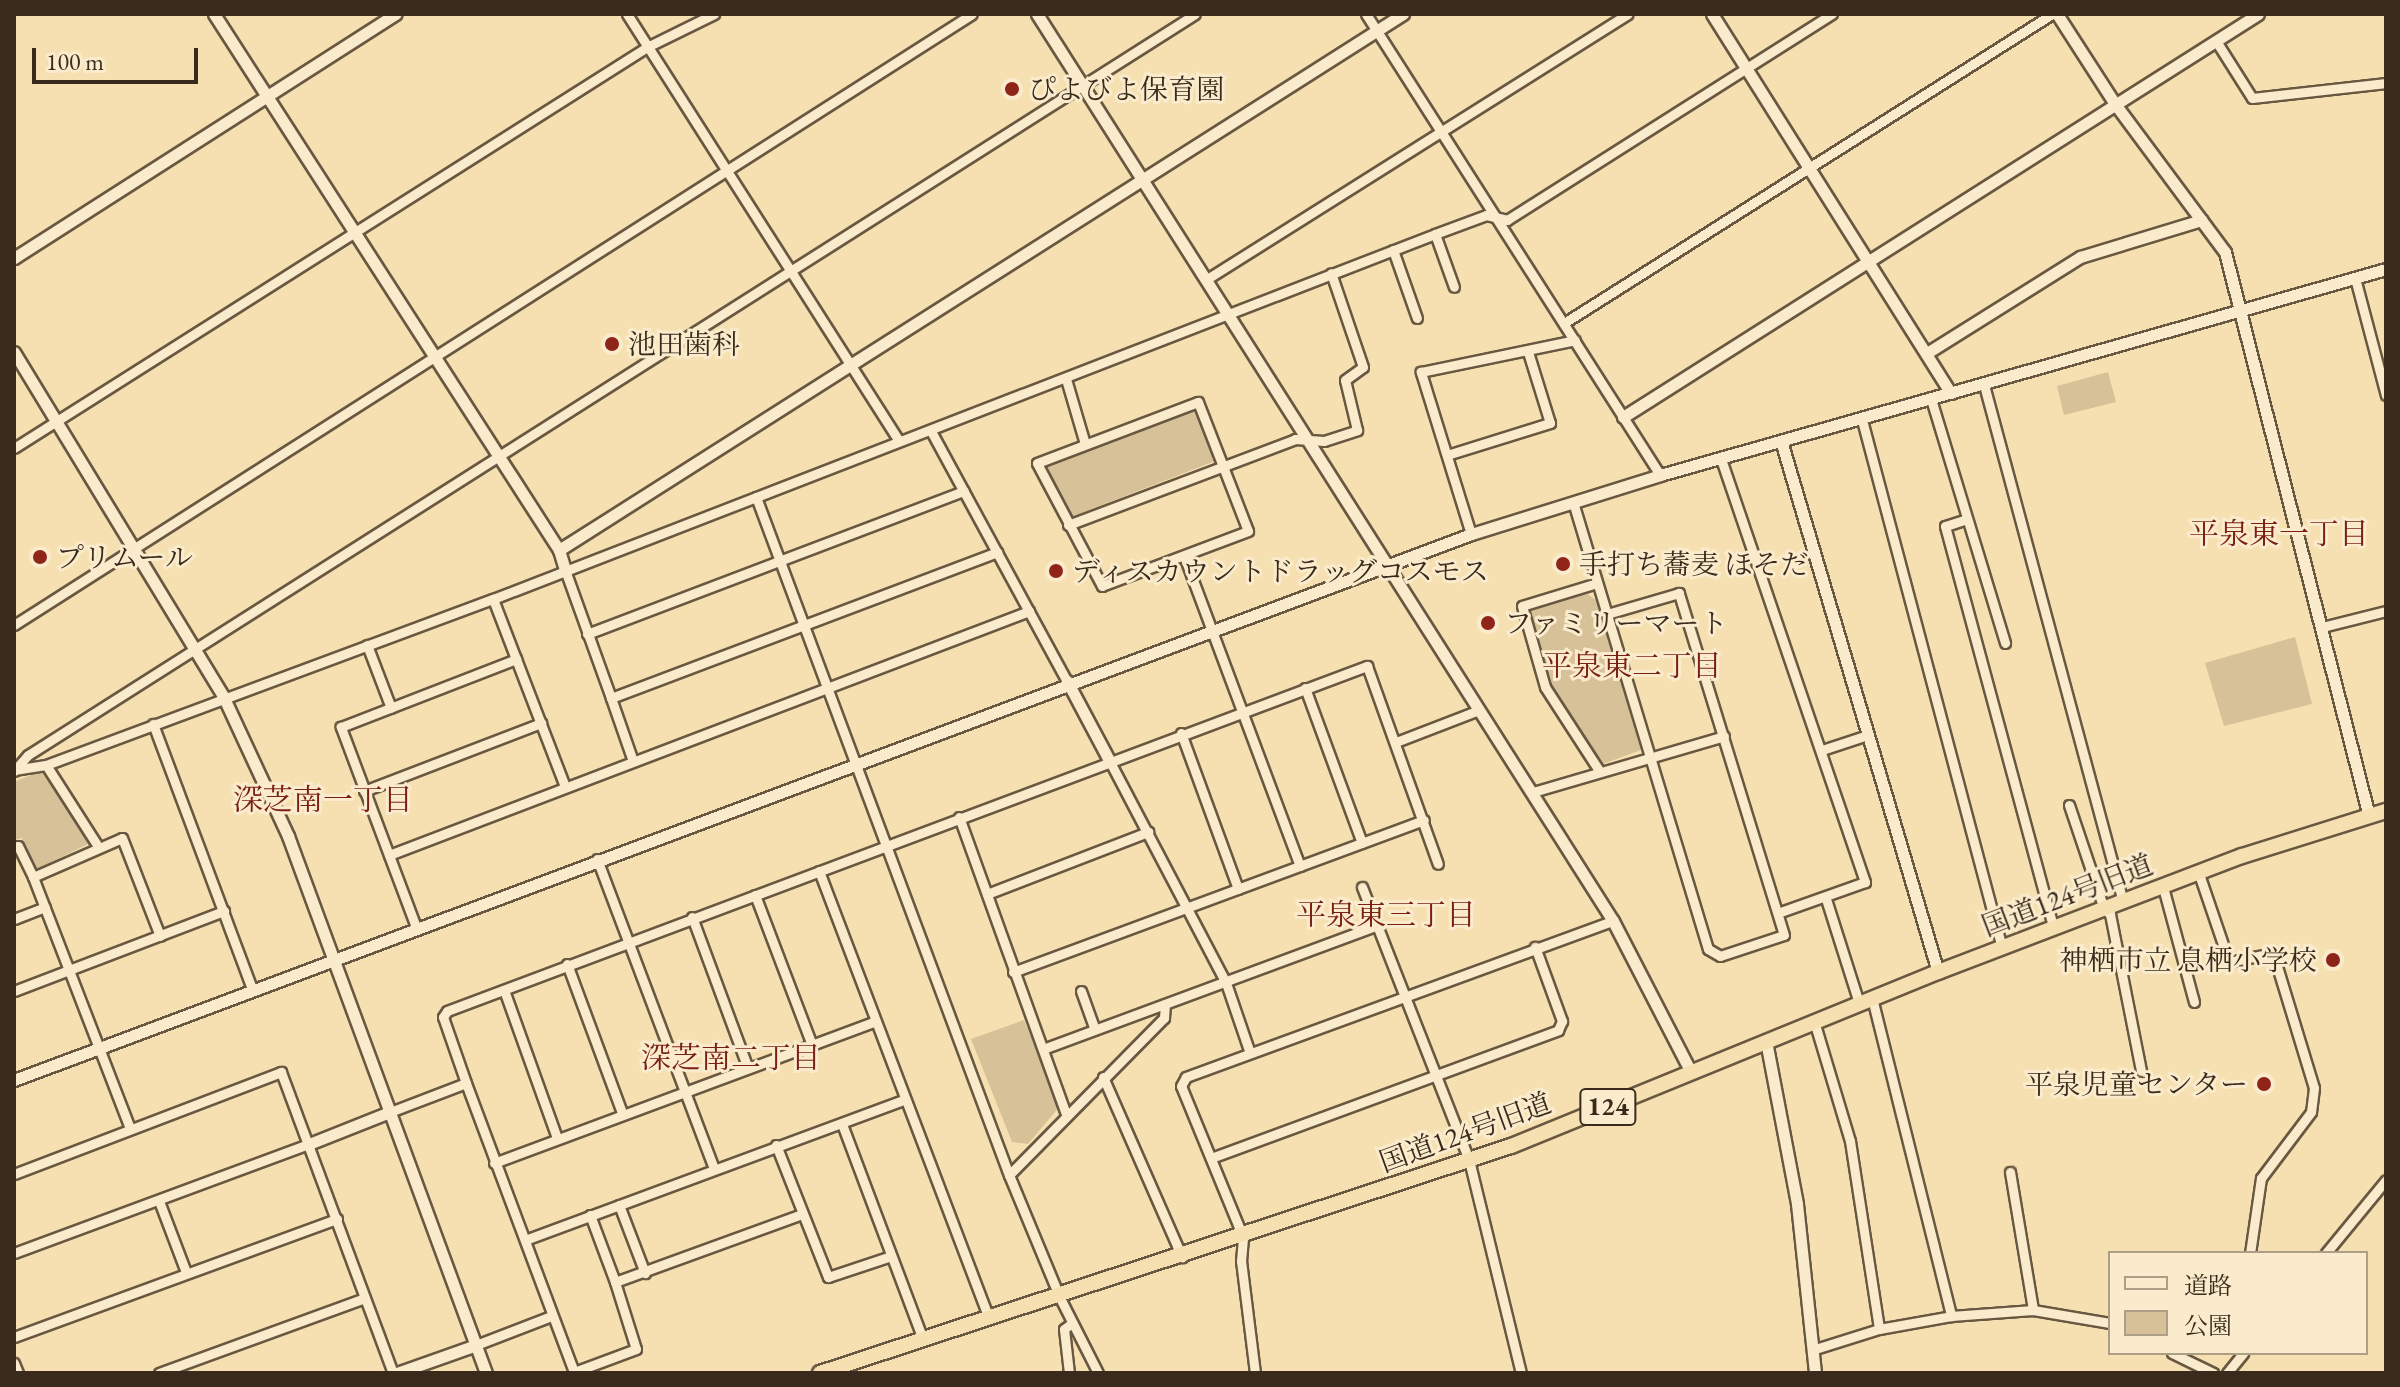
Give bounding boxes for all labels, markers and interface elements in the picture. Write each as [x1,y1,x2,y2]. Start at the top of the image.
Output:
scale bar [36,32,202,82]
text: 100 m [46,46,104,77]
place label: ぴよびよ保育園 [1028,72,1224,106]
marker: ぴよびよ保育園 [1003,80,1021,98]
place label: 池田歯科 [628,327,740,361]
marker: 池田歯科 [603,335,621,353]
district label: 平泉東一丁目 [2189,516,2369,552]
place label: プリムール [56,540,195,574]
place label: 手打ち蕎麦 ほそだ [1579,547,1809,581]
marker: プリムール [31,548,49,566]
place label: ディスカウントドラッグコスモス [1072,554,1492,588]
marker: 手打ち蕎麦 ほそだ [1554,555,1572,573]
marker: ディスカウントドラッグコスモス [1047,562,1065,580]
place label: ファミリーマート [1504,606,1728,640]
marker: ファミリーマート [1479,614,1497,632]
district label: 平泉東二丁目 [1542,648,1722,684]
district label: 深芝南一丁目 [233,782,413,818]
street label: 国道124号旧道 [1977,847,2157,943]
district label: 平泉東三丁目 [1296,897,1476,933]
place label: 神栖市立 息栖小学校 [2059,943,2317,977]
marker: 神栖市立 息栖小学校 [2324,951,2342,969]
district label: 深芝南二丁目 [641,1040,821,1076]
place label: 平泉児童センター [2024,1067,2248,1101]
marker: 平泉児童センター [2255,1075,2273,1093]
street label: 国道124号旧道 [1375,1085,1555,1179]
road number: 124 [1578,1085,1638,1129]
legend [2108,1251,2368,1355]
text: 道路 [2184,1270,2232,1301]
text: 公園 [2184,1310,2232,1341]

